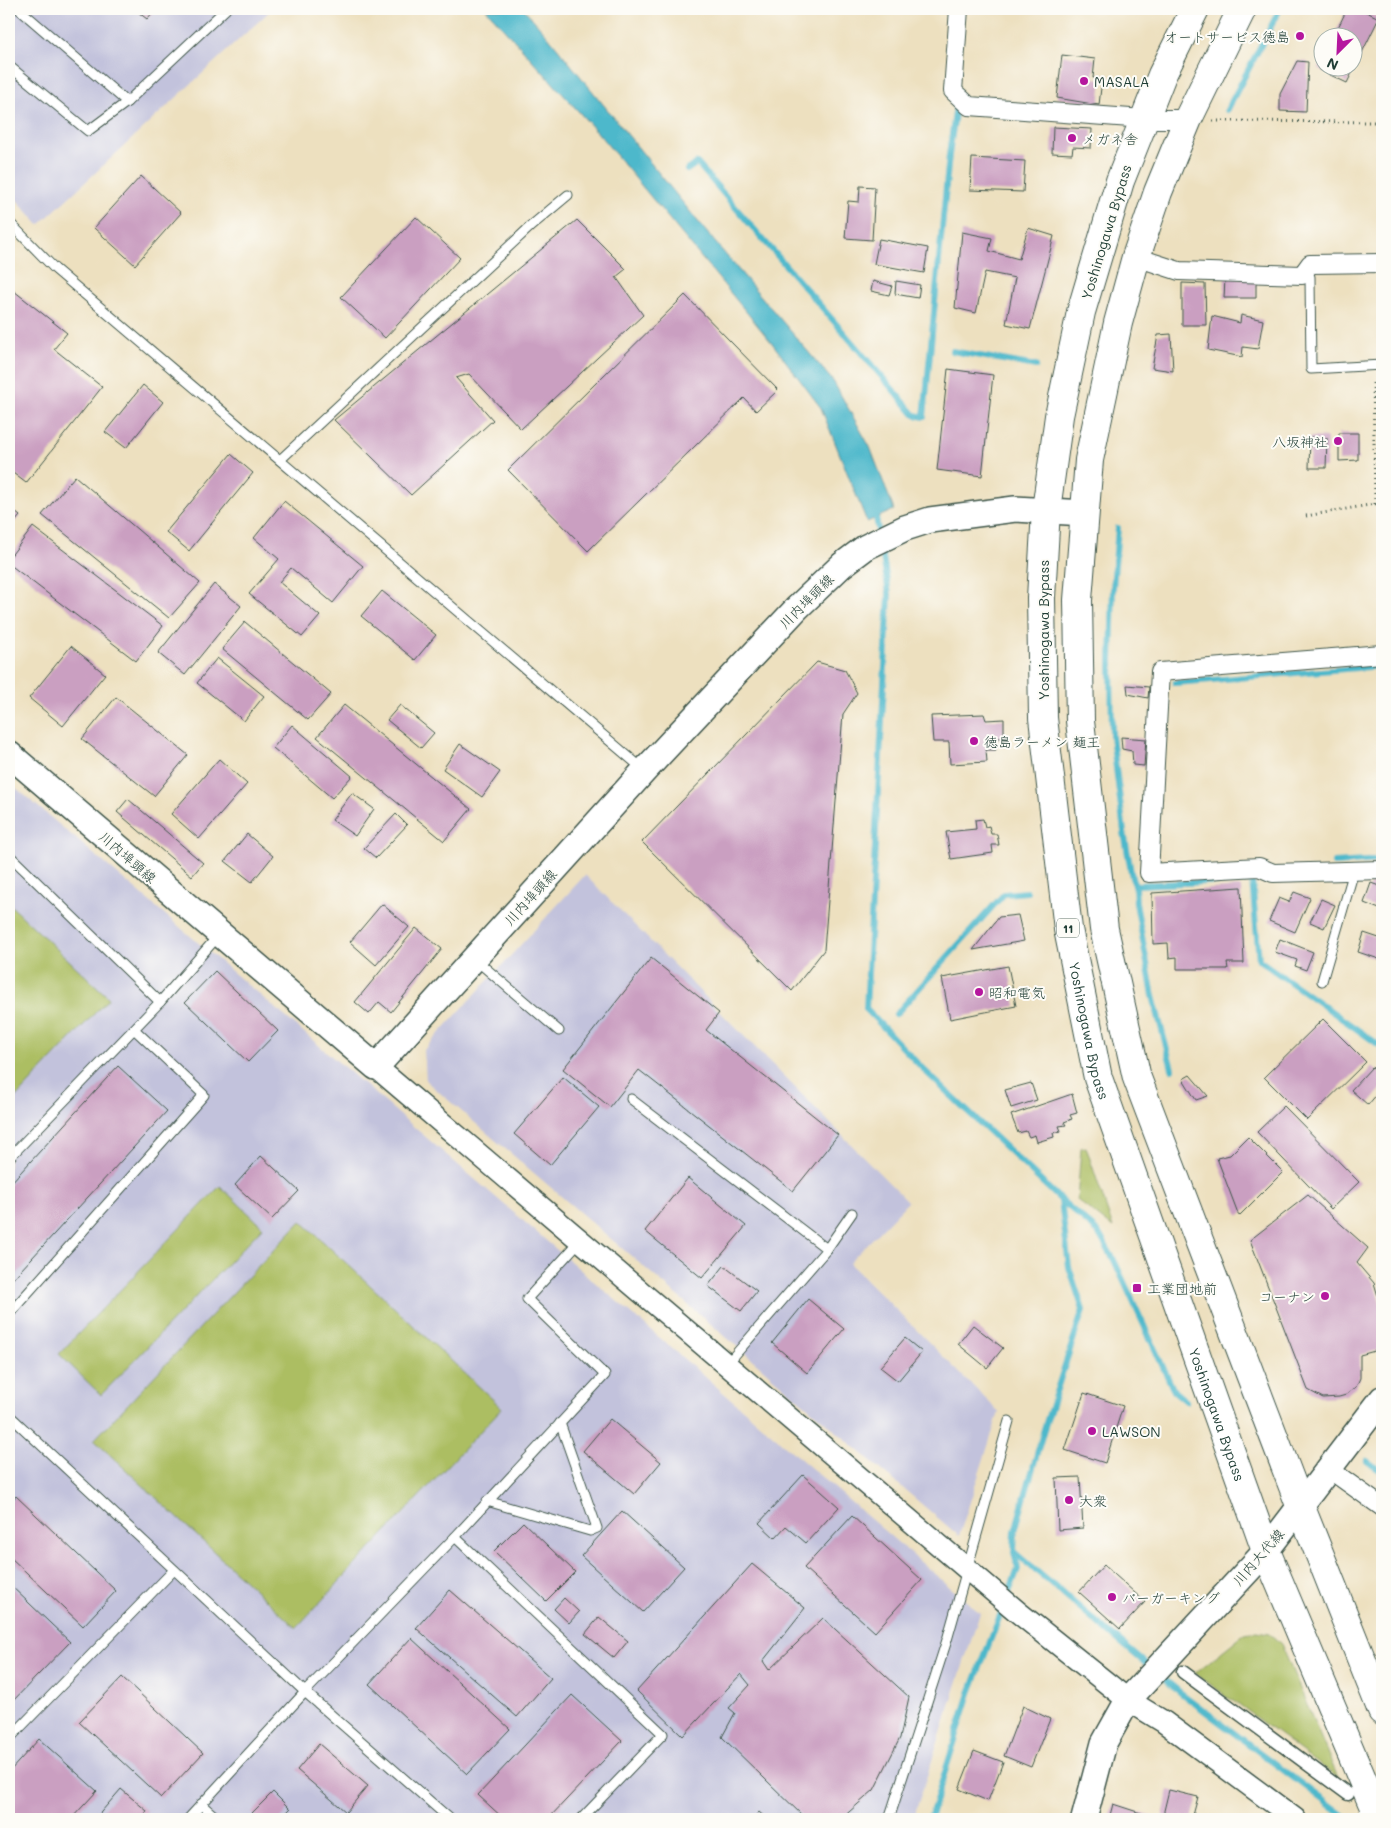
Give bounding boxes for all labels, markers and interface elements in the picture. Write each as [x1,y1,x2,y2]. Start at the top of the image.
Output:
place label: オートサービス徳島 [1164,27,1290,46]
north arrow [1314,28,1364,78]
marker: オートサービス徳島 [1294,30,1306,42]
text: N [1324,53,1341,75]
place label: MASALA [1094,72,1149,91]
marker: MASALA [1078,75,1090,87]
place label: メガネ舎 [1082,129,1138,148]
marker: メガネ舎 [1066,132,1078,144]
street label: Yoshinogawa Bypass [1076,162,1136,302]
place label: 八坂神社 [1272,432,1328,451]
marker: 八坂神社 [1332,435,1344,447]
street label: Yoshinogawa Bypass [1034,560,1053,700]
street label: 川内埠頭線 [775,570,837,632]
place label: 徳島ラーメン 麺王 [984,732,1100,751]
marker: 徳島ラーメン 麺王 [968,735,980,747]
street label: 川内埠頭線 [95,827,161,887]
street label: 川内埠頭線 [500,865,560,929]
road number: 11 [1057,918,1079,938]
street label: Yoshinogawa Bypass [1065,960,1114,1102]
place label: 昭和電気 [989,983,1045,1002]
marker: 昭和電気 [973,986,985,998]
place label: 工業団地前 [1147,1279,1217,1298]
marker: 工業団地前 [1131,1282,1143,1294]
place label: コーナン [1259,1287,1315,1306]
marker: コーナン [1319,1290,1331,1302]
street label: Yoshinogawa Bypass [1185,1345,1250,1484]
place label: LAWSON [1102,1422,1161,1441]
marker: LAWSON [1086,1425,1098,1437]
place label: 大衆 [1079,1491,1107,1510]
marker: 大衆 [1063,1494,1075,1506]
street label: 川内大代線 [1228,1524,1288,1590]
place label: バーガーキング [1122,1588,1220,1607]
marker: バーガーキング [1106,1591,1118,1603]

